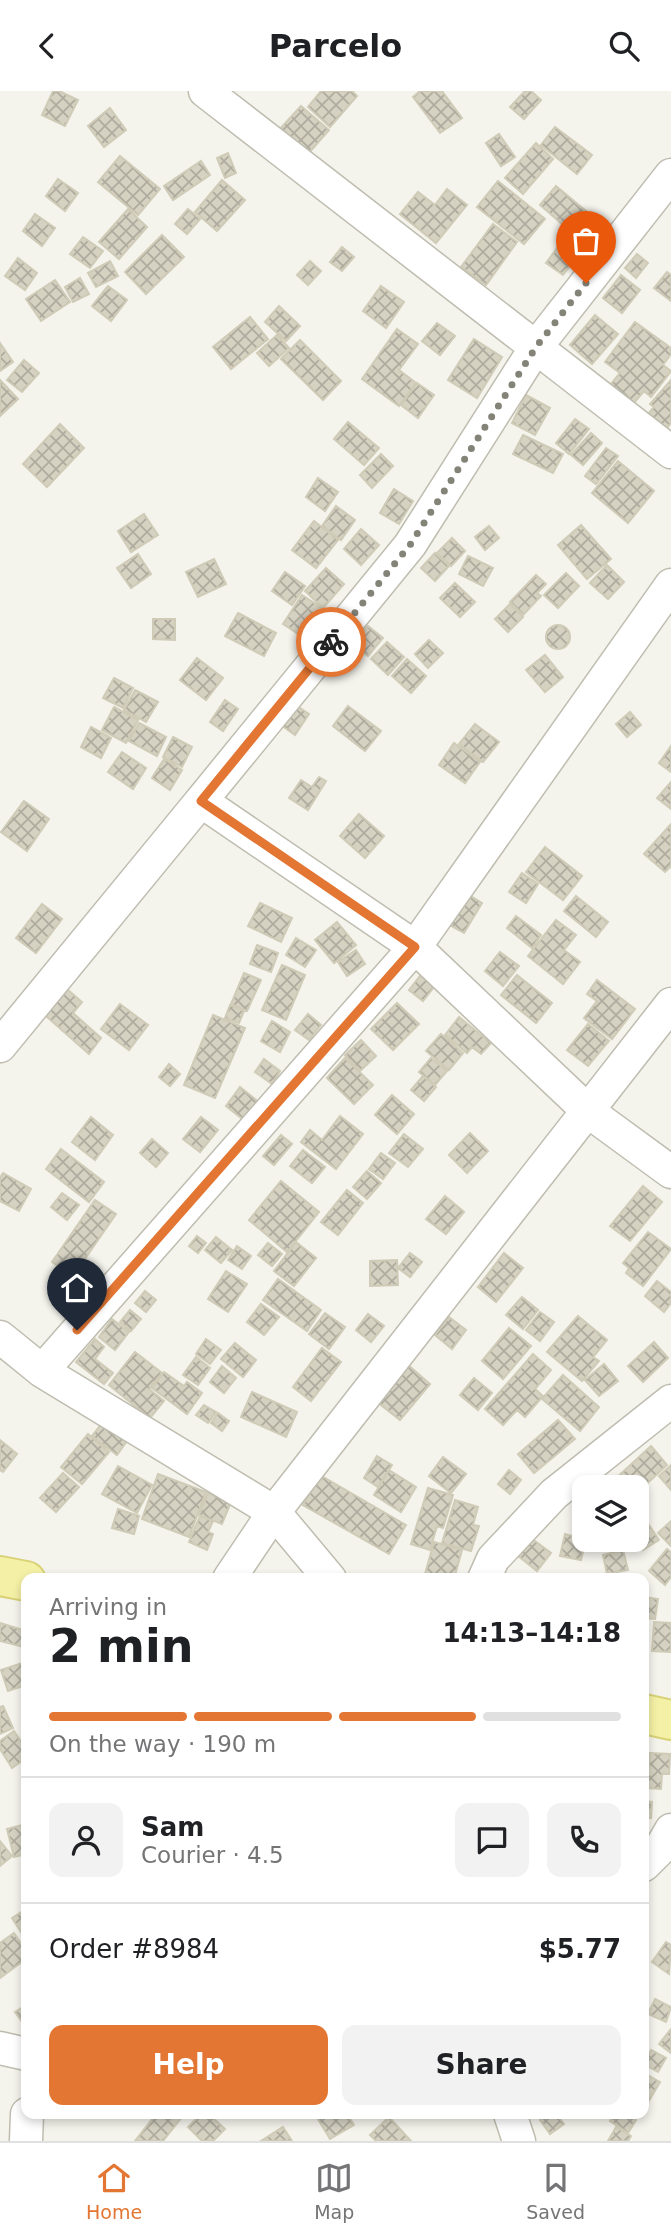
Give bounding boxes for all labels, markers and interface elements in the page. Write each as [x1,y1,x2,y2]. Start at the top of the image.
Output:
icon: back [28,27,66,65]
text: Parcelo [269,27,402,65]
icon: search [605,27,643,65]
pin [556,211,616,283]
icon: bag [567,222,605,260]
courier [296,607,366,677]
icon: bike [312,623,350,661]
pin [47,1258,107,1330]
icon: home [58,1269,96,1307]
map controls [572,1475,649,1552]
button: layers [572,1475,649,1552]
text: Arriving in [49,1594,167,1620]
text: 14:13–14:18 [442,1618,621,1648]
text: 2 min [49,1619,193,1673]
text: On the way · 190 m [49,1731,276,1757]
button: person [49,1803,123,1877]
button: chat [455,1803,529,1877]
button: phone [547,1803,621,1877]
text: Sam [141,1812,204,1842]
text: Courier · 4.5 [141,1842,284,1868]
text: Order #8984 [49,1934,219,1964]
text: $5.77 [539,1934,621,1964]
button: Help [49,2025,328,2105]
button: Share [342,2025,621,2105]
tab: Home [86,2159,142,2223]
tab: Map [314,2159,354,2223]
tab: Saved [526,2159,585,2223]

